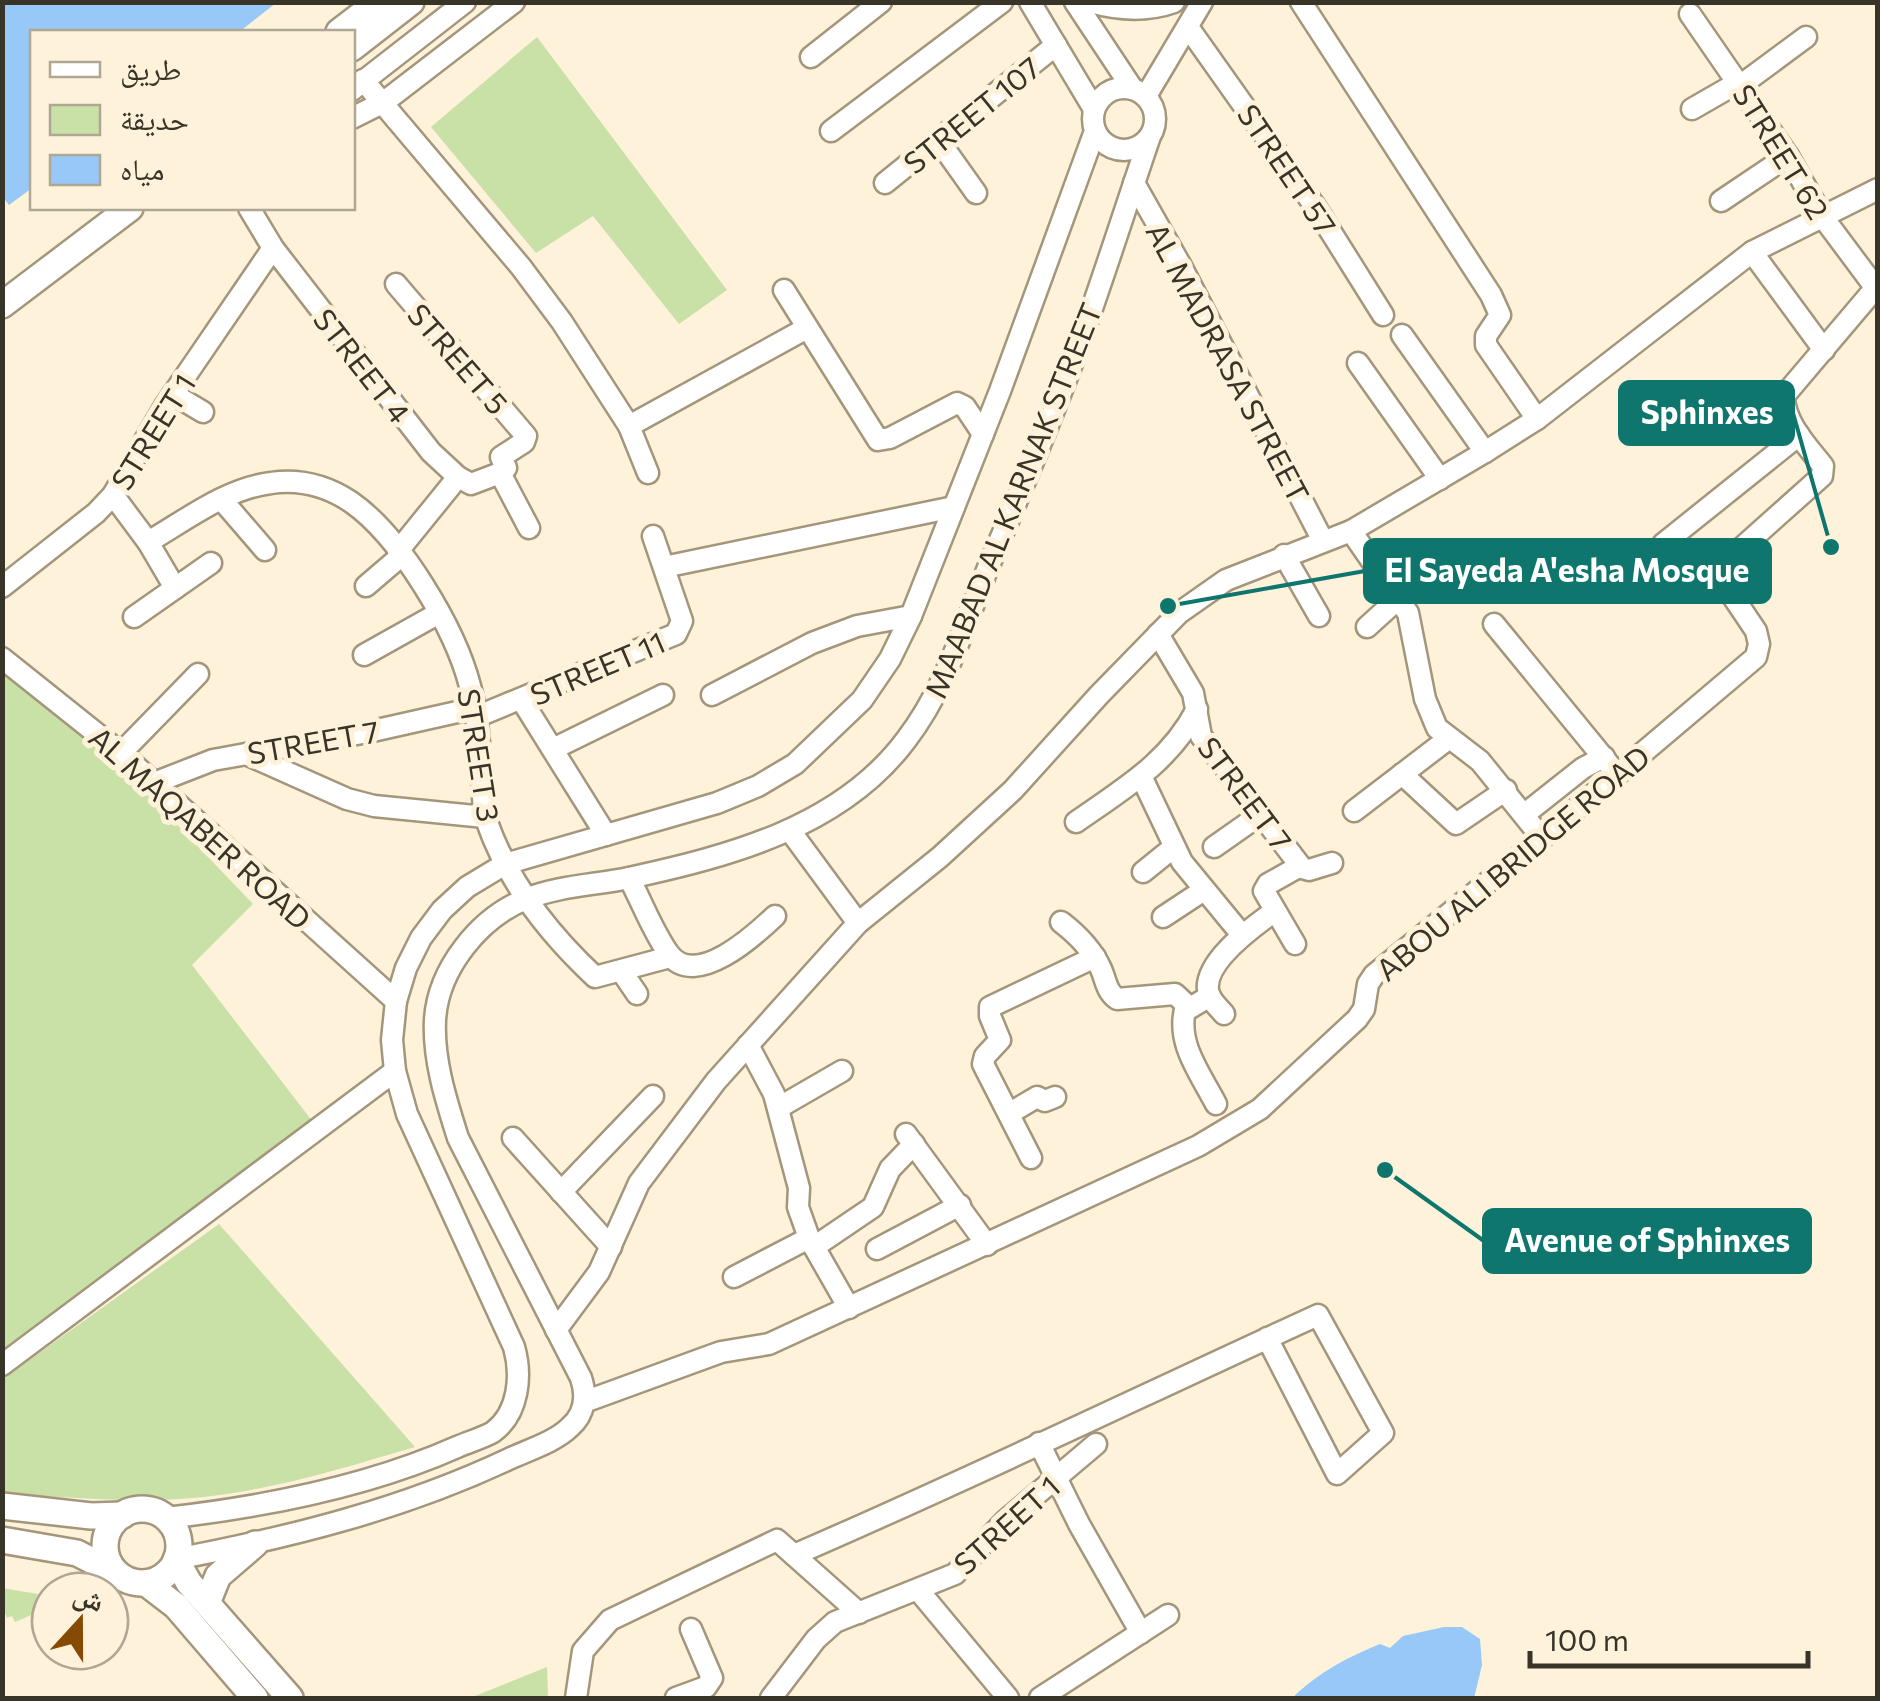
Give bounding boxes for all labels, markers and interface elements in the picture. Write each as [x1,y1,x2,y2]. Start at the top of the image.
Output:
legend [30,30,355,210]
street label: STREET 107 [895,48,1047,180]
text: طريق [120,49,181,88]
street label: STREET 62 [1726,77,1838,225]
street label: STREET 57 [1231,96,1345,242]
text: حديقة [120,99,189,137]
text: مياه [120,149,164,187]
street label: AL MADRASA STREET [1140,216,1318,508]
street label: STREET 5 [401,295,517,421]
street label: MAABAD AL KARNAK STREET [916,297,1108,703]
street label: STREET 4 [307,300,419,430]
street label: STREET 1 [102,366,202,496]
callout: Sphinxes [1620,382,1793,444]
text: Sphinxes [1640,391,1774,431]
callout: El Sayeda A'esha Mosque [1365,540,1770,602]
text: El Sayeda A'esha Mosque [1385,549,1749,589]
street label: STREET 11 [524,622,670,712]
street label: STREET 3 [451,686,509,824]
street label: STREET 7 [244,711,382,771]
street label: AL MAQABER ROAD [83,718,319,936]
street label: STREET 7 [1191,729,1301,857]
street label: ABOU ALI BRIDGE ROAD [1368,737,1656,987]
callout: Avenue of Sphinxes [1484,1210,1810,1272]
text: Avenue of Sphinxes [1504,1219,1790,1259]
street label: STREET 1 [945,1467,1067,1581]
north arrow [30,1571,130,1671]
text: ش [69,1576,109,1619]
scale bar [1530,1606,1808,1668]
text: 100 m [1545,1620,1629,1657]

